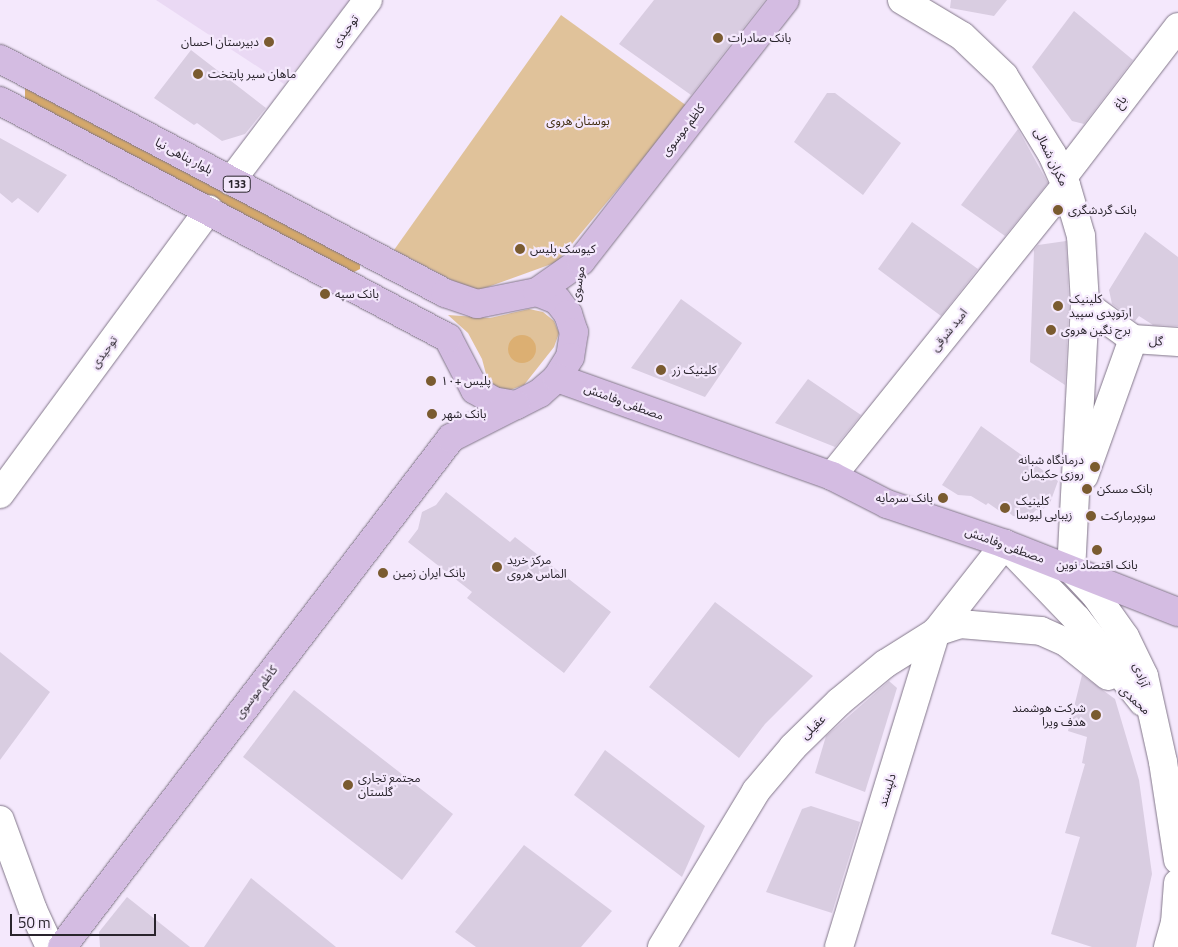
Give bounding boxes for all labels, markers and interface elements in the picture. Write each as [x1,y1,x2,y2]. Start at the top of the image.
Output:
street label: توحیدی [328,12,362,50]
place label: بانک صادرات [728,31,791,45]
marker: بانک صادرات [712,32,724,44]
place label: دبیرستان احسان [181,35,259,49]
marker: دبیرستان احسان [263,36,275,48]
place label: ماهان سیر پایتخت [208,67,296,81]
marker: ماهان سیر پایتخت [192,68,204,80]
street label: باغ [1110,93,1130,111]
street label: کاظم موسوی [658,101,708,159]
park label: بوستان هروی [546,114,610,128]
street label: مکران شمالی [1031,126,1071,188]
street label: بلوار پناهی نیا [153,135,215,177]
road number: 133 [222,175,252,192]
place label: بانک گردشگری [1068,203,1137,217]
marker: بانک گردشگری [1052,204,1064,216]
place label: کیوسک پلیس [530,242,596,256]
marker: کیوسک پلیس [514,243,526,255]
street label: موسوی [568,265,588,303]
place label: بانک سپه [335,287,379,301]
marker: بانک سپه [319,288,331,300]
place label: کلینیک ارتوپدی سپید [1069,292,1132,320]
marker: کلینیک ارتوپدی سپید [1051,299,1065,313]
street label: امید شرقی [927,306,971,354]
place label: برج نگین هروی [1061,323,1131,337]
marker: برج نگین هروی [1045,324,1057,336]
street label: توحیدی [88,333,120,371]
street label: گل [1149,333,1163,349]
marker: کلینیک زر [654,363,668,377]
place label: کلینیک زر [672,363,717,377]
place label: پلیس +۱۰ [441,374,491,388]
marker: پلیس +۱۰ [425,375,437,387]
street label: مصطفی وفامنش [582,381,666,423]
place label: بانک شهر [442,407,487,421]
marker: بانک شهر [426,408,438,420]
place label: درمانگاه شبانه روزی حکیمان [1018,453,1084,481]
marker: درمانگاه شبانه روزی حکیمان [1088,460,1102,474]
place label: بانک مسکن [1097,482,1153,496]
marker: بانک مسکن [1081,483,1093,495]
place label: بانک سرمایه [876,491,933,505]
marker: بانک سرمایه [937,492,949,504]
place label: کلینیک زیبایی لیوسا [1016,494,1072,522]
marker: کلینیک زیبایی لیوسا [998,501,1012,515]
place label: سوپرمارکت [1101,509,1156,523]
marker: سوپرمارکت [1085,510,1097,522]
street label: مصطفی وفامنش [963,524,1047,566]
marker: بانک اقتصاد نوین [1091,544,1103,556]
place label: مرکز خرید الماس هروی [507,553,567,581]
place label: بانک اقتصاد نوین [1056,558,1138,572]
marker: مرکز خرید الماس هروی [491,561,503,573]
place label: بانک ایران زمین [393,566,465,580]
marker: بانک ایران زمین [377,567,389,579]
street label: آزادی [1130,661,1152,689]
street label: کاظم موسوی [232,663,280,721]
street label: محمدی [1117,682,1153,718]
place label: شرکت هوشمند هدف ویرا [1012,701,1086,729]
marker: شرکت هوشمند هدف ویرا [1090,709,1102,721]
street label: عقیلی [798,712,828,742]
place label: مجتمع تجاری گلستان [358,771,421,799]
street label: دلپسند [875,772,899,808]
marker: مجتمع تجاری گلستان [342,779,354,791]
scale bar [12,904,159,936]
text: 50 m [18,911,51,934]

